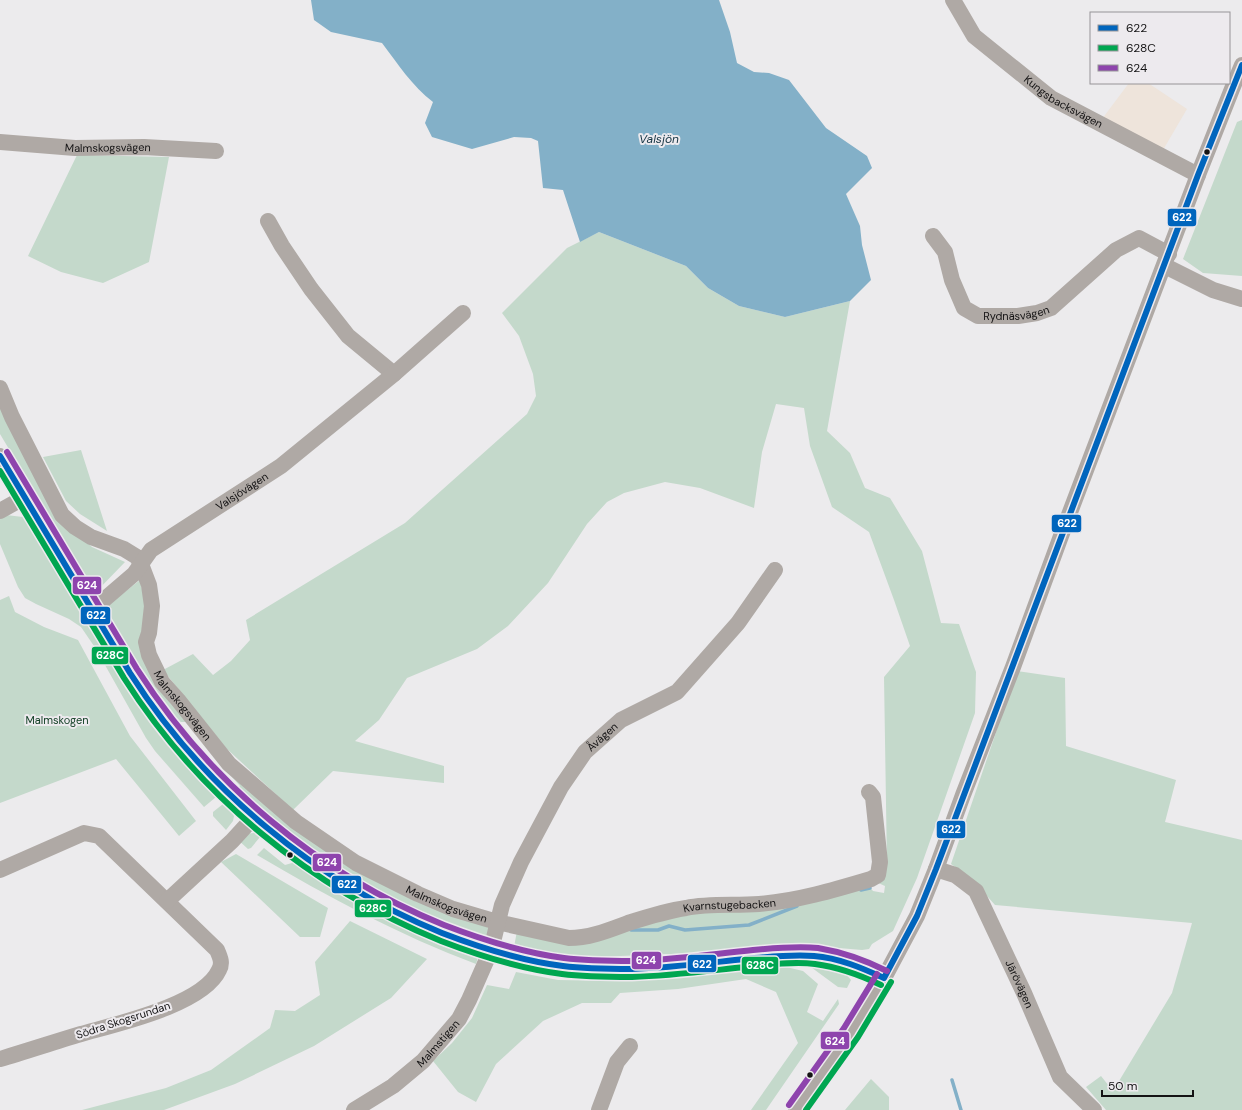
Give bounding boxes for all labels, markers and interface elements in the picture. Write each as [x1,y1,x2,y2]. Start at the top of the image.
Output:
legend [1090,12,1230,84]
text: 622 [1126,20,1147,36]
text: 628C [1126,40,1156,56]
text: 624 [1126,60,1147,76]
street label: Kungsbacksvägen [1021,72,1105,131]
water label: Valsjön [639,131,679,147]
street label: Malmskogsvägen [64,140,151,155]
unlabelled marker [1202,147,1212,157]
line badge: 622 [1167,208,1197,227]
text: 622 [1172,210,1192,224]
street label: Rydnäsvägen [983,302,1051,323]
street label: Valsjövägen [213,469,271,513]
line badge: 622 [1051,514,1082,533]
text: 622 [1057,516,1077,530]
line badge: 624 [72,576,102,595]
text: 624 [77,578,97,592]
line badge: 622 [80,606,111,625]
text: 622 [86,608,106,622]
line badge: 628C [91,646,129,665]
text: 628C [96,648,124,662]
street label: Malmskogsvägen [150,668,215,743]
park label: Malmskogen [26,713,88,727]
street label: Åvägen [584,719,621,754]
line badge: 622 [936,820,966,839]
text: 622 [941,822,961,836]
unlabelled marker [285,850,295,860]
line badge: 624 [312,853,342,872]
text: 624 [317,855,337,869]
line badge: 622 [331,875,362,894]
text: 622 [337,877,357,891]
street label: Malmskogsvägen [404,882,489,926]
street label: Kvarnstugebacken [682,895,777,915]
line badge: 628C [354,899,392,918]
text: 628C [359,901,387,915]
line badge: 624 [631,951,662,970]
text: 624 [636,953,656,967]
line badge: 622 [687,954,717,973]
line badge: 628C [741,956,779,975]
text: 622 [692,957,712,971]
text: 628C [746,958,774,972]
street label: Järövägen [1002,958,1037,1010]
street label: Södra Skogsrundan [74,998,172,1042]
street label: Malmstigen [414,1017,462,1070]
line badge: 624 [820,1031,850,1050]
text: 624 [825,1034,845,1048]
unlabelled marker [805,1070,815,1080]
scale bar [1102,1072,1193,1098]
text: 50 m [1108,1078,1137,1094]

